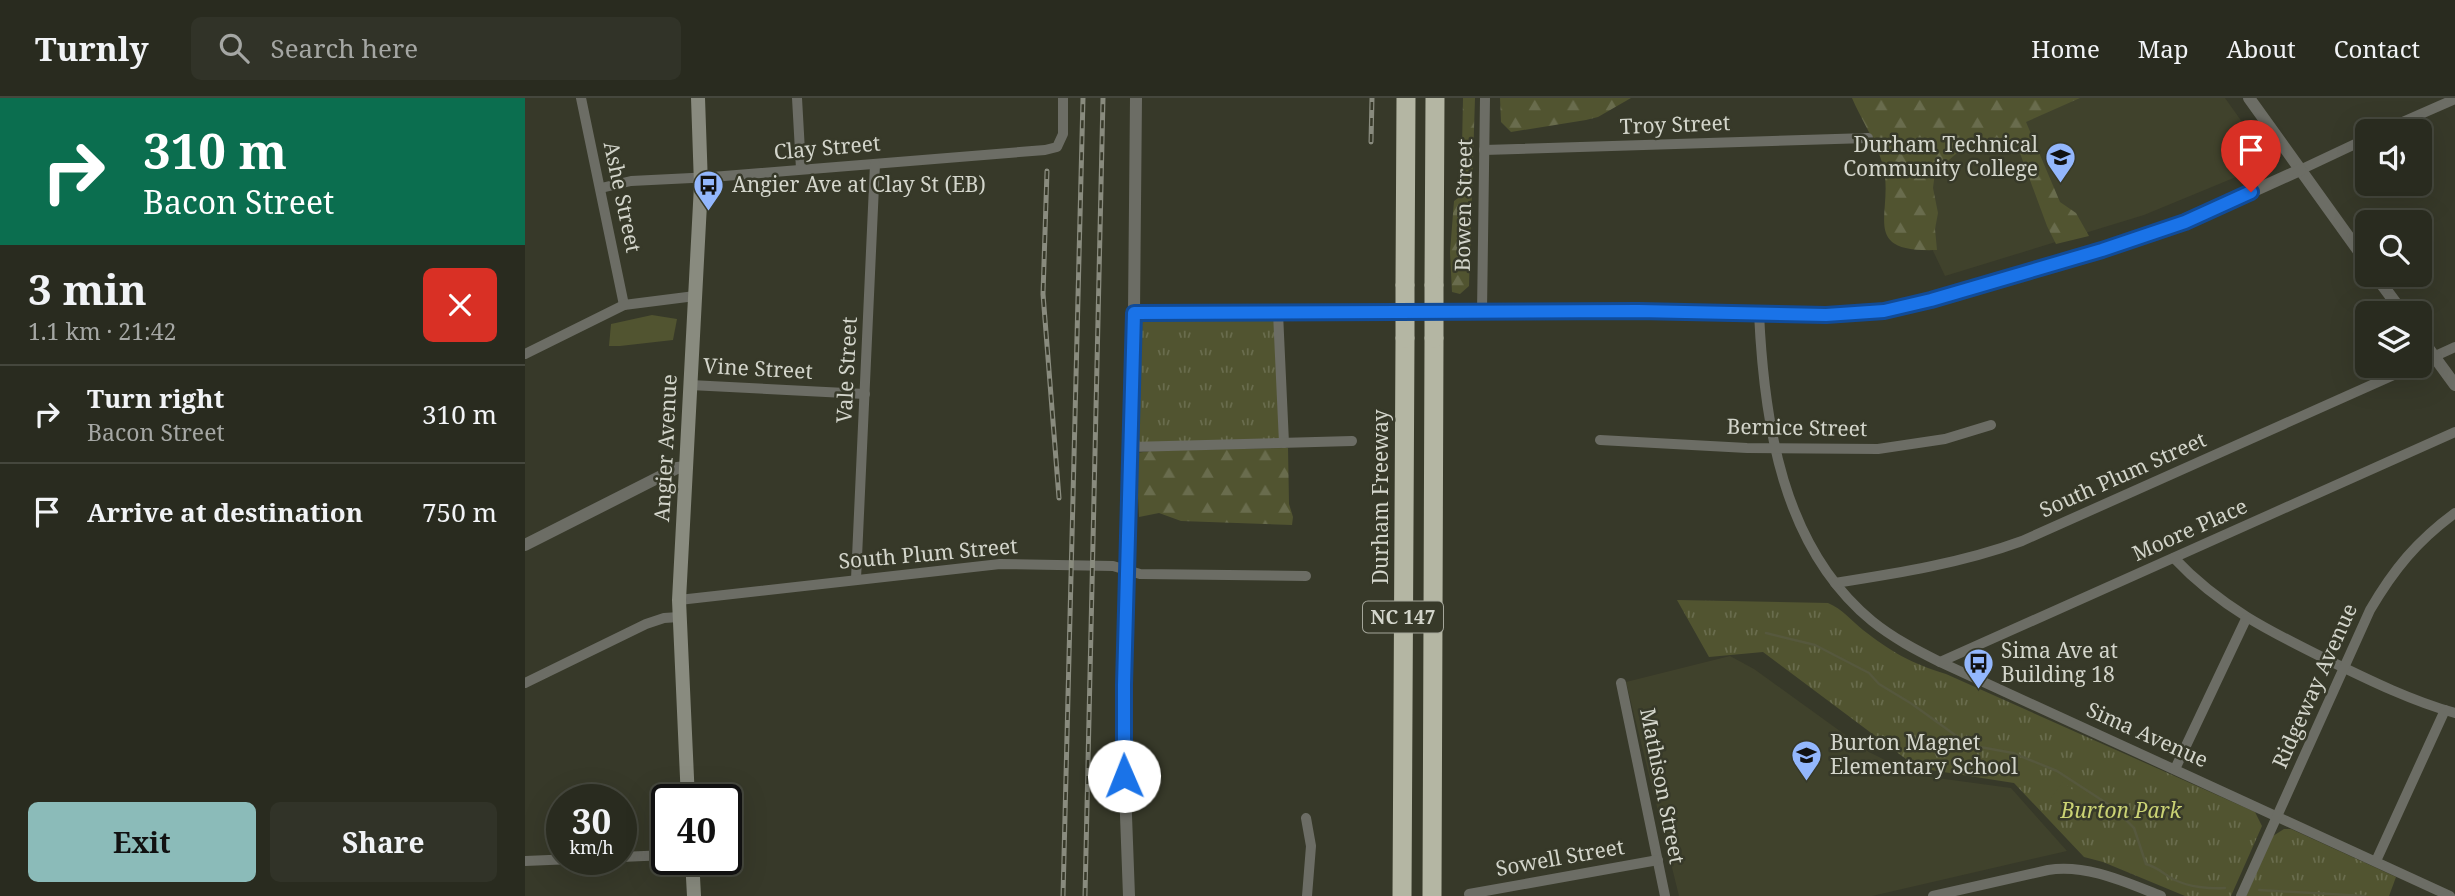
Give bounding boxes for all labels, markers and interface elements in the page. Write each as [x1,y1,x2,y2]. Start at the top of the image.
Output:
search box [191,17,681,80]
text: Turnly [35,26,149,71]
icon: search [215,29,253,67]
text: Search here [271,30,418,66]
text: Home [2031,32,2100,65]
text: Map [2138,32,2189,65]
text: About [2227,32,2296,65]
text: Contact [2334,32,2420,65]
street label: Troy Street [1619,108,1731,140]
text: 310 m [143,117,287,183]
map controls [2355,119,2432,378]
button: sound [2355,119,2432,196]
pin [2221,120,2281,192]
icon: right [28,126,119,217]
street label: Clay Street [773,128,881,166]
place label: Durham Technical Community College [1843,130,2038,182]
icon: arrive [2232,131,2270,169]
street label: Bowen Street [1448,138,1478,272]
street label: Ashe Street [598,139,648,255]
school or university icon: Durham Technical Community College [2044,140,2078,184]
bus stop icon: Angier Ave at Clay St (EB) [692,168,726,212]
place label: Angier Ave at Clay St (EB) [732,170,986,198]
text: Bacon Street [143,180,334,223]
button: search [2355,210,2432,287]
text: 3 min [28,260,147,317]
button: close [423,268,497,342]
button: layers [2355,301,2432,378]
text: 1.1 km · 21:42 [28,315,176,347]
street label: Vale Street [829,316,863,424]
street label: Vine Street [703,351,814,385]
street label: Angier Avenue [647,373,683,523]
text: Turn right [87,380,224,416]
icon: right [28,395,66,433]
text: 310 m [422,396,497,432]
street label: Durham Freeway [1366,409,1394,585]
street label: Bernice Street [1726,412,1868,442]
text: Bacon Street [87,416,225,448]
street label: South Plum Street [2035,425,2210,523]
street label: Moore Place [2128,491,2252,567]
icon: arrive [28,493,66,531]
text: Arrive at destination [87,494,363,530]
text: 750 m [422,494,497,530]
street label: South Plum Street [837,531,1019,575]
street label: Ridgeway Avenue [2265,599,2363,773]
road number: NC 147 [1363,602,1443,632]
place label: Sima Ave at Building 18 [2001,636,2118,688]
bus stop icon: Sima Ave at Building 18 [1961,646,1995,690]
street label: Sima Avenue [2082,695,2213,773]
street label: Mathison Street [1634,706,1692,866]
place label: Burton Magnet Elementary School [1830,728,2018,780]
school or university icon: Burton Magnet Elementary School [1790,738,1824,782]
position arrow [1087,739,1161,813]
speed limit sign: 40 [651,784,742,875]
park label: Burton Park [2060,796,2183,824]
text: 30 [572,797,611,844]
button: Exit [28,802,256,882]
button: Share [270,802,497,882]
street label: Sowell Street [1493,832,1626,882]
text: km/h [569,835,614,859]

